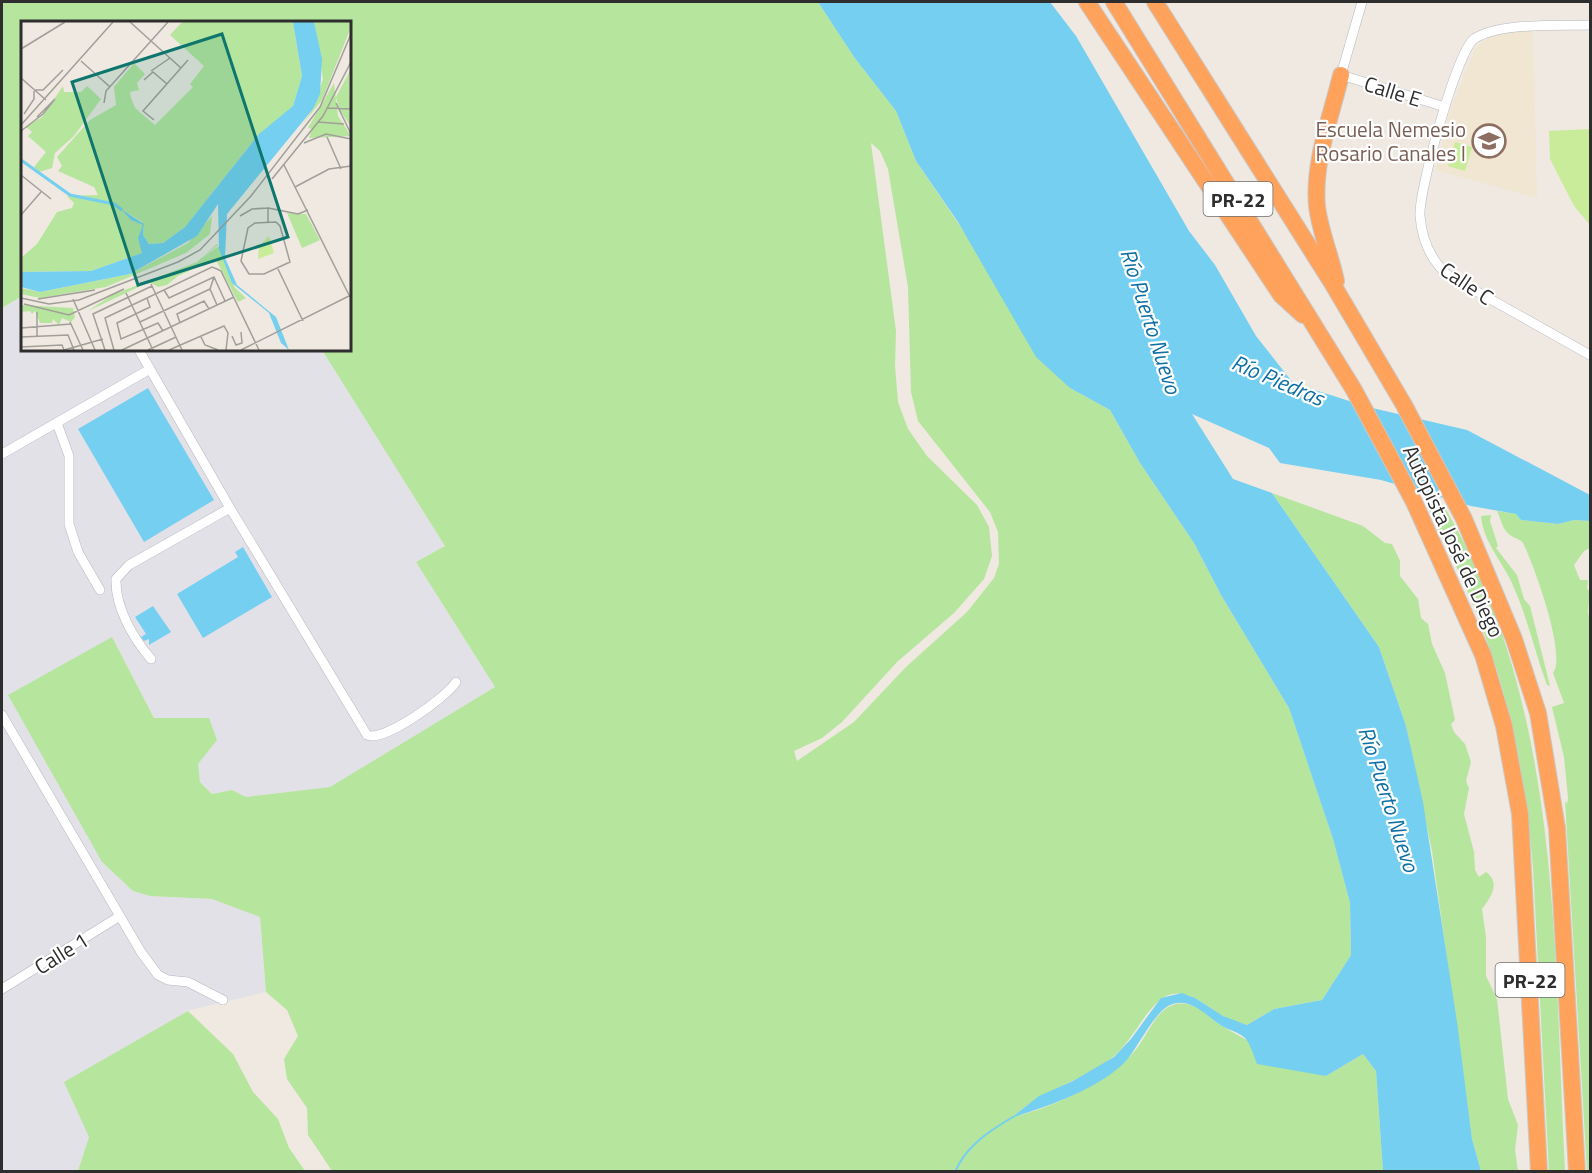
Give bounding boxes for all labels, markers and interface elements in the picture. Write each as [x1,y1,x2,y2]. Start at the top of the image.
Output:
inset map [21,21,351,351]
street label: Calle E [1360,67,1426,115]
place label: Escuela Nemesio Rosario Canales I [1315,113,1466,169]
school or university icon: Escuela Nemesio Rosario Canales I [1471,123,1507,159]
road number: PR-22 [1204,182,1272,216]
water label: Río Puerto Nuevo [1112,244,1191,399]
street label: Calle C [1434,253,1500,313]
water label: Río Piedras [1226,345,1331,415]
street label: Autopista José de Diego [1395,439,1513,643]
water label: Río Puerto Nuevo [1350,722,1429,877]
street label: Calle 1 [28,924,94,982]
road number: PR-22 [1496,963,1564,997]

